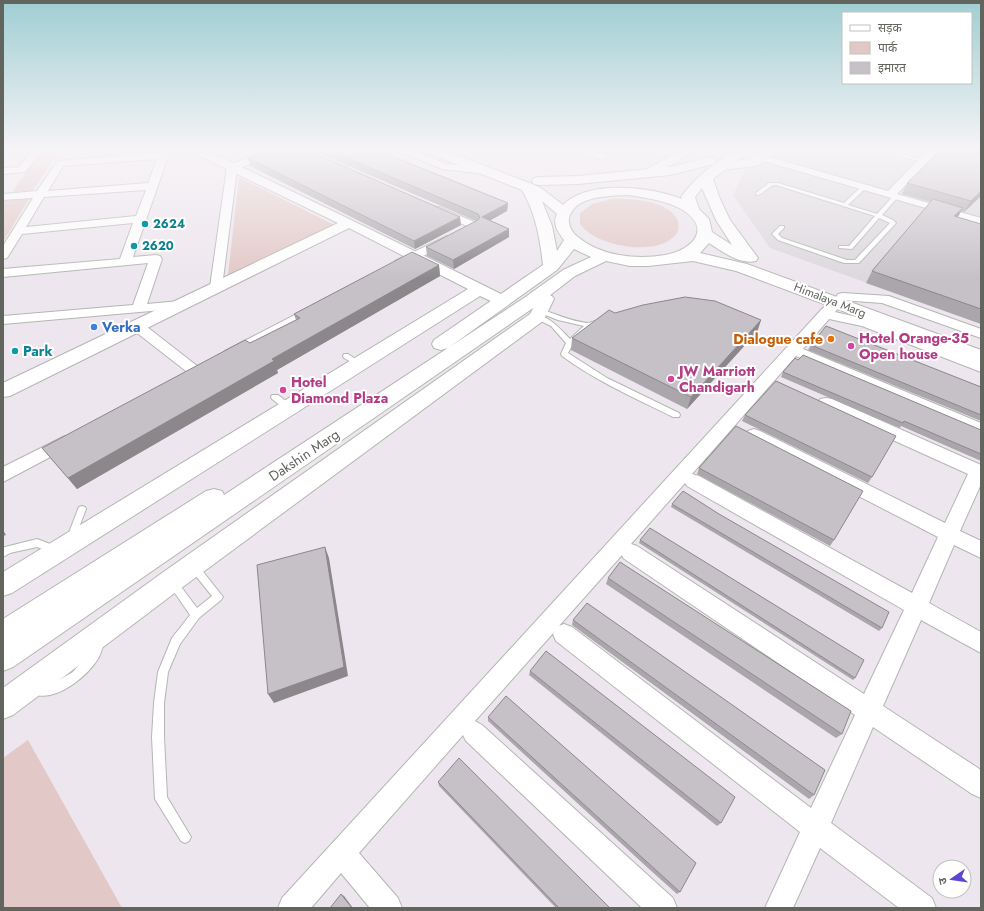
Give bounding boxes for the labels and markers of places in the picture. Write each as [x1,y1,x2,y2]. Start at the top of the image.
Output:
place label: 2624 [153,215,185,233]
marker: 2624 [140,219,150,229]
place label: 2620 [142,237,174,255]
marker: 2620 [129,241,139,251]
place label: Verka [101,317,141,337]
marker: Verka [89,322,99,332]
place label: Hotel Orange-35 Open house [859,328,969,364]
place label: Dialogue cafe [733,329,823,349]
marker: Dialogue cafe [826,334,836,344]
place label: Park [23,341,53,361]
marker: Hotel Orange-35 Open house [846,341,856,351]
marker: Park [10,346,20,356]
place label: JW Marriott Chandigarh [676,361,756,397]
place label: Hotel Diamond Plaza [291,372,388,408]
marker: JW Marriott Chandigarh [666,374,676,384]
marker: Hotel Diamond Plaza [278,385,288,395]

